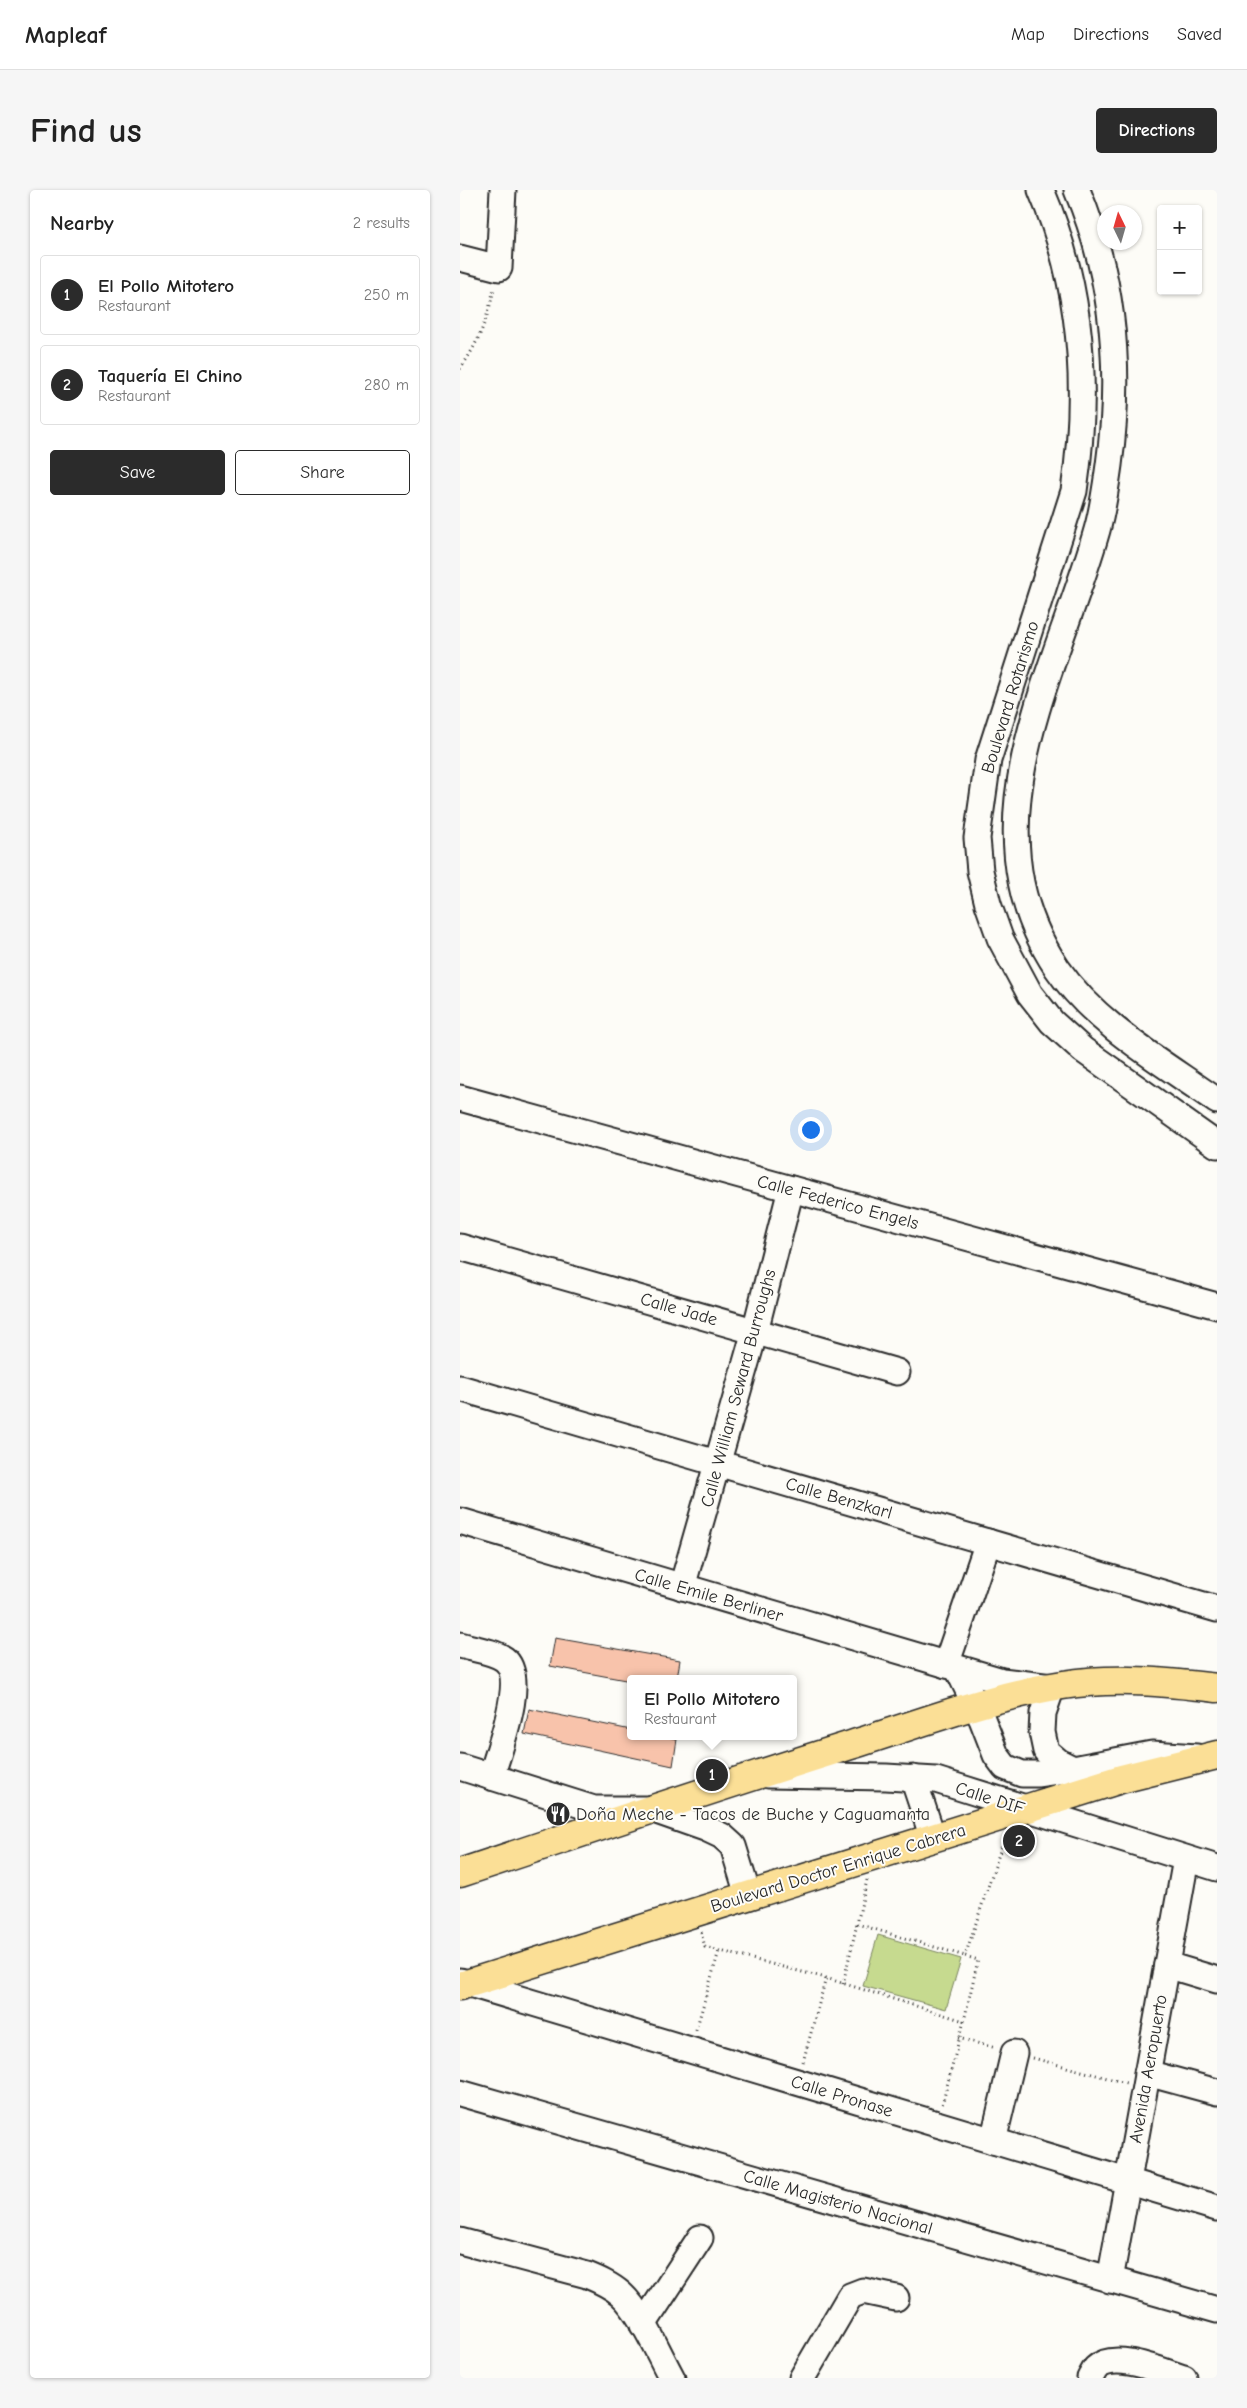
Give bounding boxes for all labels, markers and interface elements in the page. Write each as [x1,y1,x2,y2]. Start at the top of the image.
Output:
text: Mapleaf [25,21,106,49]
text: Map [1011,24,1045,45]
text: Directions [1073,24,1149,45]
text: Saved [1177,24,1222,45]
button: Directions [1096,108,1217,153]
text: Find us [30,110,142,151]
north arrow [1097,205,1142,250]
map controls [1157,205,1202,295]
button: + [1157,205,1202,250]
text: Nearby [50,211,114,235]
text: 2 results [353,214,410,232]
button: − [1157,250,1202,295]
text: El Pollo Mitotero [98,275,234,297]
text: 1 [64,286,70,304]
text: 250 m [364,286,409,304]
text: Restaurant [98,297,170,315]
text: Taquería El Chino [98,365,242,387]
text: 2 [63,376,71,394]
text: 280 m [364,376,409,394]
text: Restaurant [98,387,170,405]
button: Save [50,450,225,495]
button: Share [235,450,410,495]
street label: Boulevard Rotarismo [977,618,1044,776]
your location [798,1117,824,1143]
street label: Calle Federico Engels [755,1171,921,1234]
street label: Calle William Seward Burroughs [697,1267,780,1510]
street label: Calle Jade [638,1288,720,1331]
street label: Calle Benzkarl [783,1473,895,1524]
street label: Calle Emile Berliner [632,1564,786,1627]
popup [627,1675,797,1740]
text: El Pollo Mitotero [644,1688,780,1710]
text: Restaurant [644,1710,716,1728]
pin: 1 [696,1756,728,1794]
street label: Calle DIF [953,1777,1028,1820]
restaurant icon: Doña Meche - Tacos de Buche y Caguamanta [545,1801,571,1827]
place label: Doña Meche - Tacos de Buche y Caguamanta [576,1804,930,1825]
street label: Boulevard Doctor Enrique Cabrera [708,1820,968,1917]
pin: 2 [1003,1822,1035,1860]
street label: Avenida Aeropuerto [1125,1993,1172,2145]
street label: Calle Pronase [788,2071,895,2122]
street label: Calle Magisterio Nacional [741,2165,935,2240]

